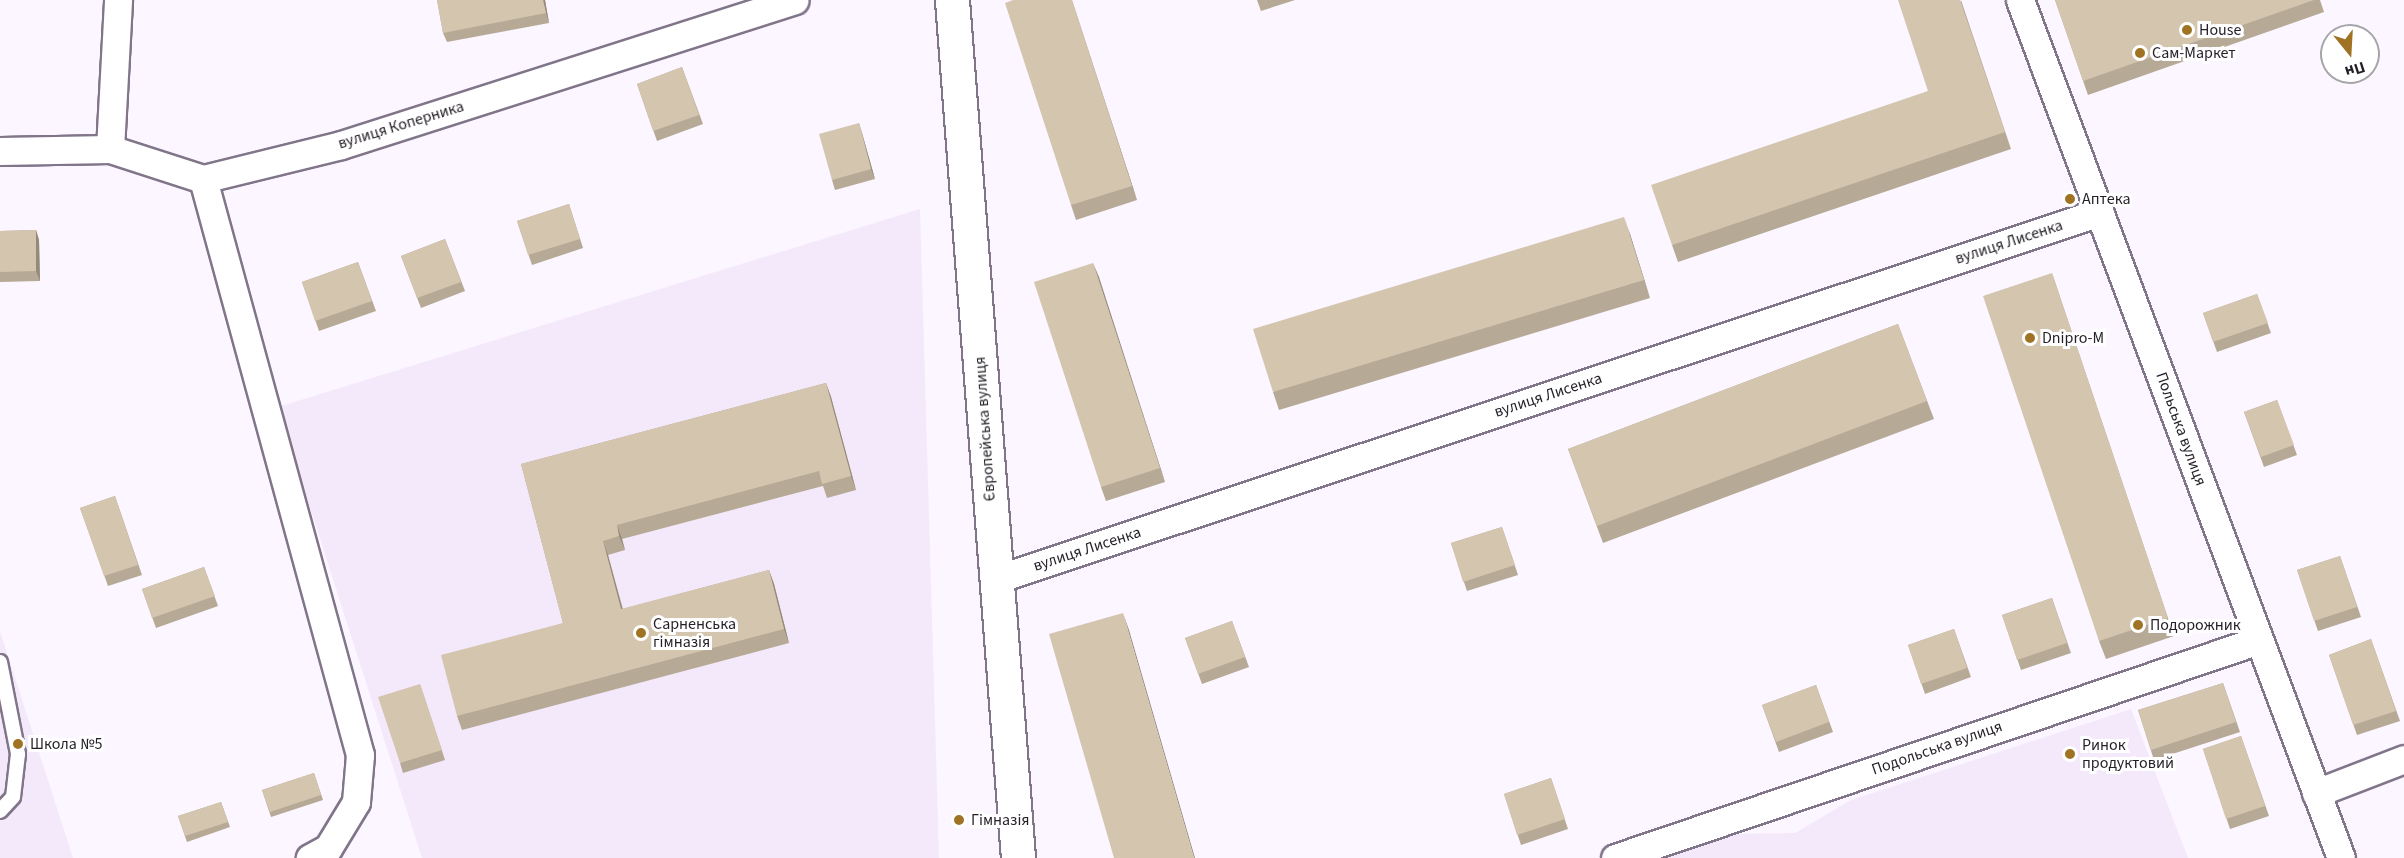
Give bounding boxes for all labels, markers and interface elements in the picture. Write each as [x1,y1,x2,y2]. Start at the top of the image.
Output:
place label: House [2199,20,2241,40]
marker: House [2180,23,2194,37]
north arrow [2320,24,2380,84]
place label: Сам-Маркет [2152,43,2236,63]
marker: Сам-Маркет [2133,46,2147,60]
text: Пн [2342,56,2368,83]
street label: вулиця Коперника [336,97,466,153]
place label: Аптека [2082,189,2130,209]
marker: Аптека [2063,192,2077,206]
street label: вулиця Лисенка [1953,216,2065,268]
place label: Dnipro-M [2042,328,2104,348]
marker: Dnipro-M [2023,331,2037,345]
street label: Європейська вулиця [970,356,1000,502]
street label: вулиця Лисенка [1492,369,1604,421]
street label: Польська вулиця [2152,370,2210,488]
street label: вулиця Лисенка [1031,523,1143,575]
place label: Сарненська гімназія [653,614,736,652]
place label: Подорожник [2150,615,2241,635]
marker: Подорожник [2131,618,2145,632]
marker: Сарненська гімназія [634,626,648,640]
street label: Подольська вулиця [1869,717,2005,779]
place label: Школа №5 [30,734,102,754]
place label: Ринок продуктовий [2082,735,2174,773]
marker: Школа №5 [11,737,25,751]
marker: Ринок продуктовий [2063,747,2077,761]
place label: Гімназія [971,810,1030,830]
marker: Гімназія [952,813,966,827]

